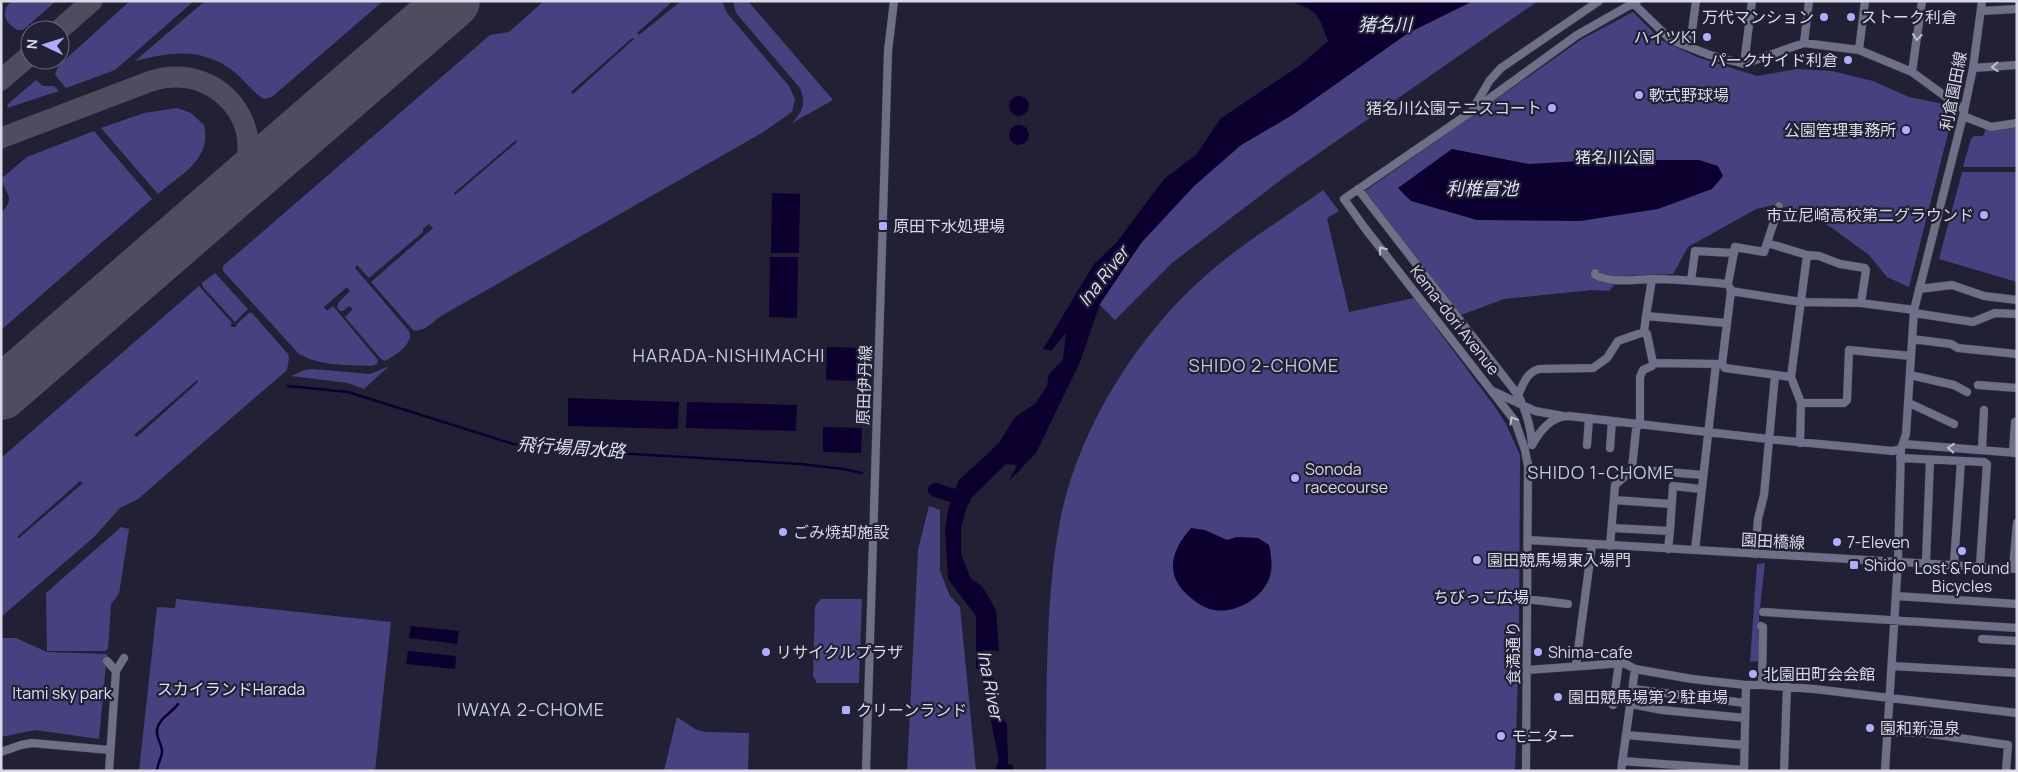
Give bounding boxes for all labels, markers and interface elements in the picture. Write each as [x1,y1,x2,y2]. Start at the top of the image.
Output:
place label: 万代マンション [1702,6,1814,28]
place label: ストーク利倉 [1861,6,1957,28]
marker: 万代マンション [1818,11,1830,23]
marker: ストーク利倉 [1845,11,1857,23]
water label: 猪名川 [1358,12,1414,36]
north arrow [20,20,70,70]
place label: ハイツK1 [1634,26,1697,48]
marker: ハイツK1 [1701,31,1713,43]
one-way arrow [1912,33,1923,41]
text: N [22,38,41,50]
place label: パークサイド利倉 [1710,49,1838,71]
street label: 利倉園田線 [1935,50,1971,132]
marker: パークサイド利倉 [1842,54,1854,66]
one-way arrow [1990,61,1998,72]
place label: 軟式野球場 [1649,84,1729,106]
marker: 軟式野球場 [1633,89,1645,101]
place label: 猪名川公園テニスコート [1366,97,1542,119]
marker: 猪名川公園テニスコート [1546,102,1558,114]
place label: 公園管理事務所 [1784,119,1896,141]
marker: 公園管理事務所 [1900,124,1912,136]
park label: 猪名川公園 [1575,146,1655,168]
water label: 利椎富池 [1446,176,1520,200]
place label: 市立尼崎高校第二グラウンド [1766,204,1974,226]
marker: 市立尼崎高校第二グラウンド [1978,209,1990,221]
place label: 原田下水処理場 [893,215,1005,237]
marker: 原田下水処理場 [877,220,889,232]
water label: Ina River [1072,239,1136,311]
one-way arrow [1379,246,1388,256]
street label: Kema-dori Avenue [1405,261,1505,379]
district label: HARADA-NISHIMACHI [632,343,826,367]
street label: 原田伊丹線 [852,345,876,425]
district label: SHIDO 2-CHOME [1189,353,1339,377]
one-way arrow [1510,416,1520,425]
water label: 飛行場周水路 [516,431,628,463]
one-way arrow [1946,442,1954,453]
place label: Sonoda racecourse [1305,458,1388,498]
district label: SHIDO 1-CHOME [1527,460,1675,484]
marker: Sonoda racecourse [1289,472,1301,484]
place label: ごみ焼却施設 [793,521,889,543]
marker: ごみ焼却施設 [777,526,789,538]
street label: 園田橋線 [1740,528,1806,554]
place label: 7-Eleven [1847,531,1910,553]
marker: 7-Eleven [1831,536,1843,548]
marker: Lost & Found Bicycles [1956,545,1968,557]
place label: 園田競馬場東入場門 [1487,549,1631,571]
marker: 園田競馬場東入場門 [1471,554,1483,566]
place label: Shido [1864,554,1906,576]
place label: Lost & Found Bicycles [1915,557,2009,597]
marker: Shido [1848,559,1860,571]
park label: ちびっこ広場 [1433,586,1529,608]
street label: 食満通り [1502,621,1524,685]
place label: リサイクルプラザ [776,641,903,663]
place label: Shima-cafe [1548,641,1633,663]
marker: リサイクルプラザ [760,646,772,658]
marker: Shima-cafe [1532,646,1544,658]
water label: Ina River [973,648,1010,724]
place label: 北園田町会会館 [1763,663,1875,685]
marker: 北園田町会会館 [1747,668,1759,680]
park label: スカイランドHarada [157,678,305,700]
park label: Itami sky park [12,682,113,704]
place label: 園田競馬場第２駐車場 [1568,686,1728,708]
marker: 園田競馬場第２駐車場 [1552,691,1564,703]
district label: IWAYA 2-CHOME [457,697,605,721]
place label: クリーンランド [856,699,967,721]
marker: クリーンランド [840,704,852,716]
place label: 園和新温泉 [1880,717,1960,739]
marker: 園和新温泉 [1864,722,1876,734]
place label: モニター [1511,725,1575,747]
marker: モニター [1495,730,1507,742]

